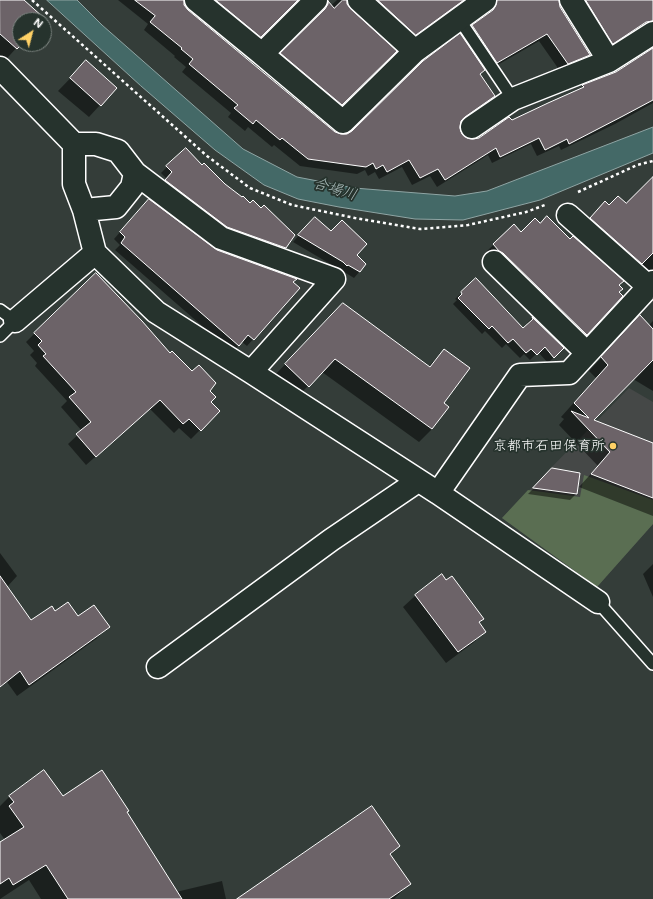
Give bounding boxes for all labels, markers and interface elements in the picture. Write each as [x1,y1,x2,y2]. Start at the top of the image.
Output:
north arrow [12,12,52,52]
text: N [31,14,47,31]
water label: 合場川 [311,174,359,204]
place label: 京都市石田保育所 [493,438,605,454]
marker: 京都市石田保育所 [608,441,618,451]

